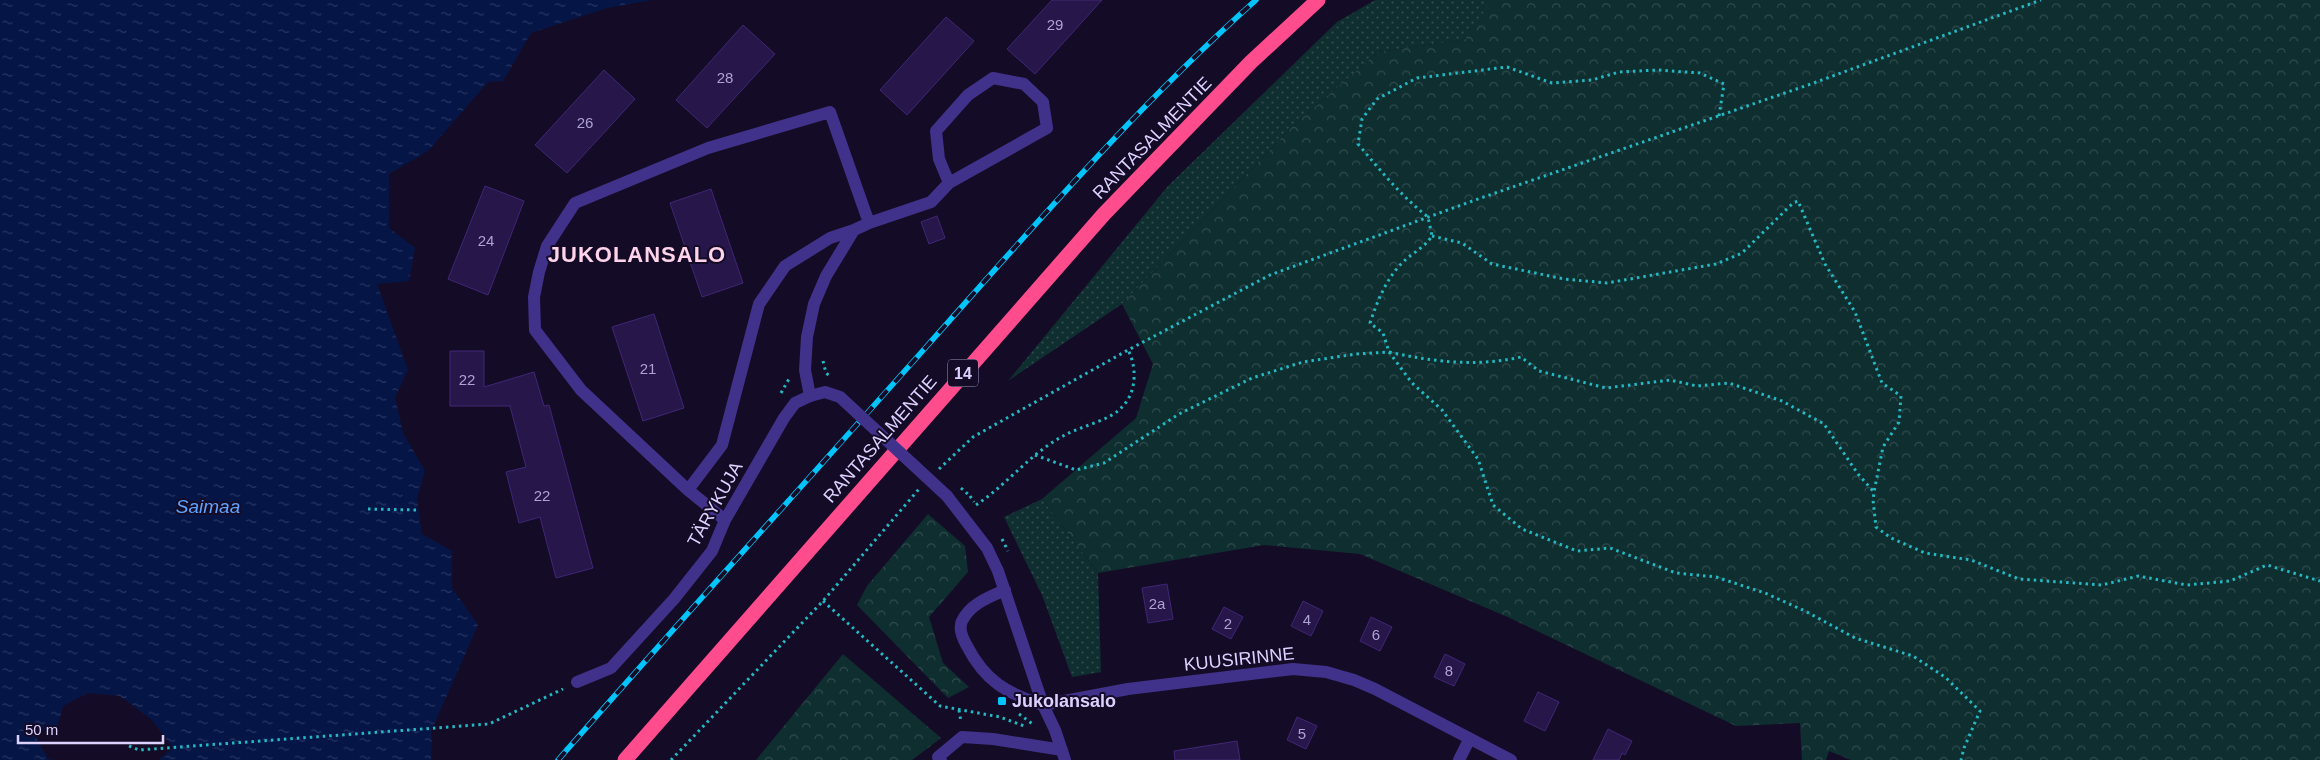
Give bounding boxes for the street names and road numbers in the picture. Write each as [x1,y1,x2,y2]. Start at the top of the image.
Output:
street label: RANTASALMENTIE [1089,73,1215,203]
road number: 14 [948,359,978,386]
street label: RANTASALMENTIE [819,371,941,507]
street label: TÄRYKUJA [684,458,746,550]
street label: KUUSIRINNE [1183,643,1295,675]

